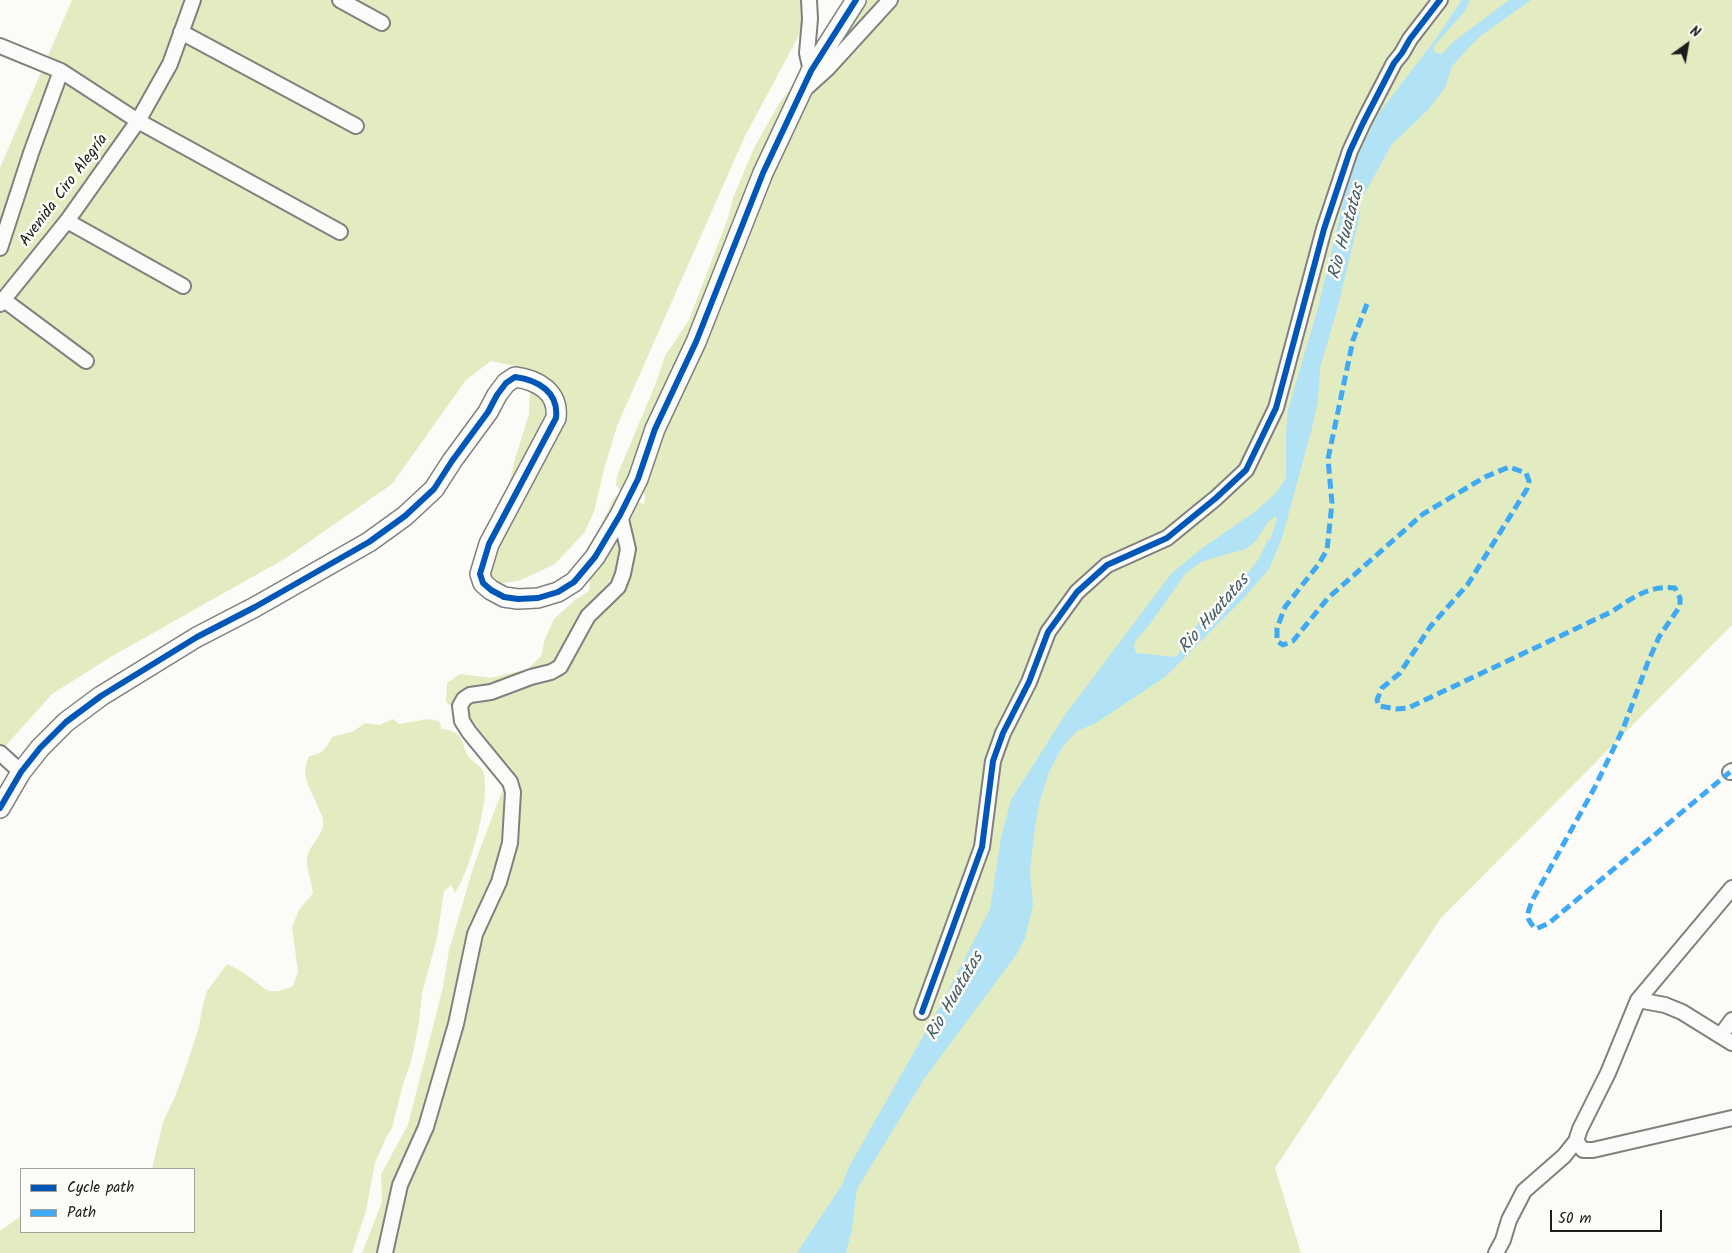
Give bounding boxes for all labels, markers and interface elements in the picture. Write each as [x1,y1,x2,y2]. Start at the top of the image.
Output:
north arrow [1662,20,1712,70]
text: N [1685,21,1705,44]
street label: Avenida Ciro Alegría [17,131,113,251]
water label: Rio Huatatas [1325,182,1371,282]
water label: Rio Huatatas [1175,571,1255,659]
water label: Rio Huatatas [922,949,990,1045]
legend [20,1168,195,1233]
text: Cycle path [67,1176,134,1200]
scale bar [1552,1200,1664,1232]
text: Path [67,1201,96,1225]
text: 50 m [1558,1207,1592,1231]

